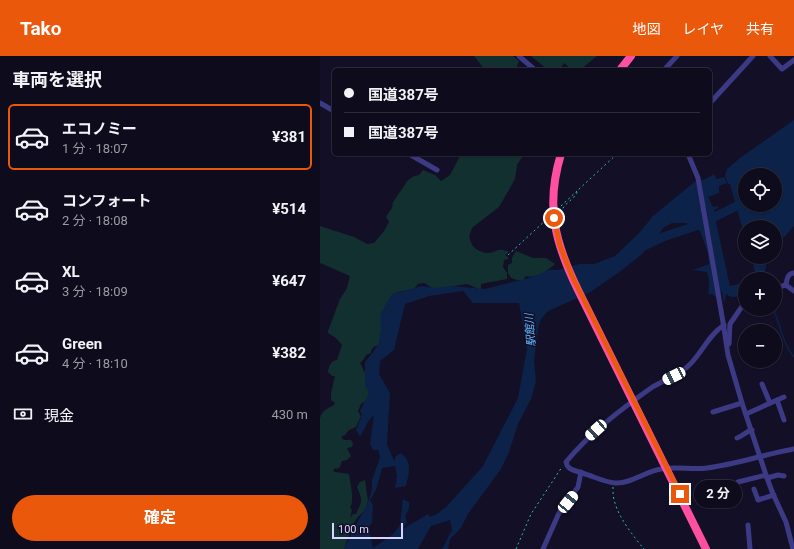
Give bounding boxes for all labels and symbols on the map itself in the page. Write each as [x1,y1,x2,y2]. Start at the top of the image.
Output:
route start [545,209,563,227]
water label: 駅館川 [523,312,538,347]
car [661,365,687,387]
car [583,418,609,442]
callout: 2 分 [694,480,742,508]
route end [671,485,689,503]
car [556,489,580,515]
scale bar [332,521,403,540]

